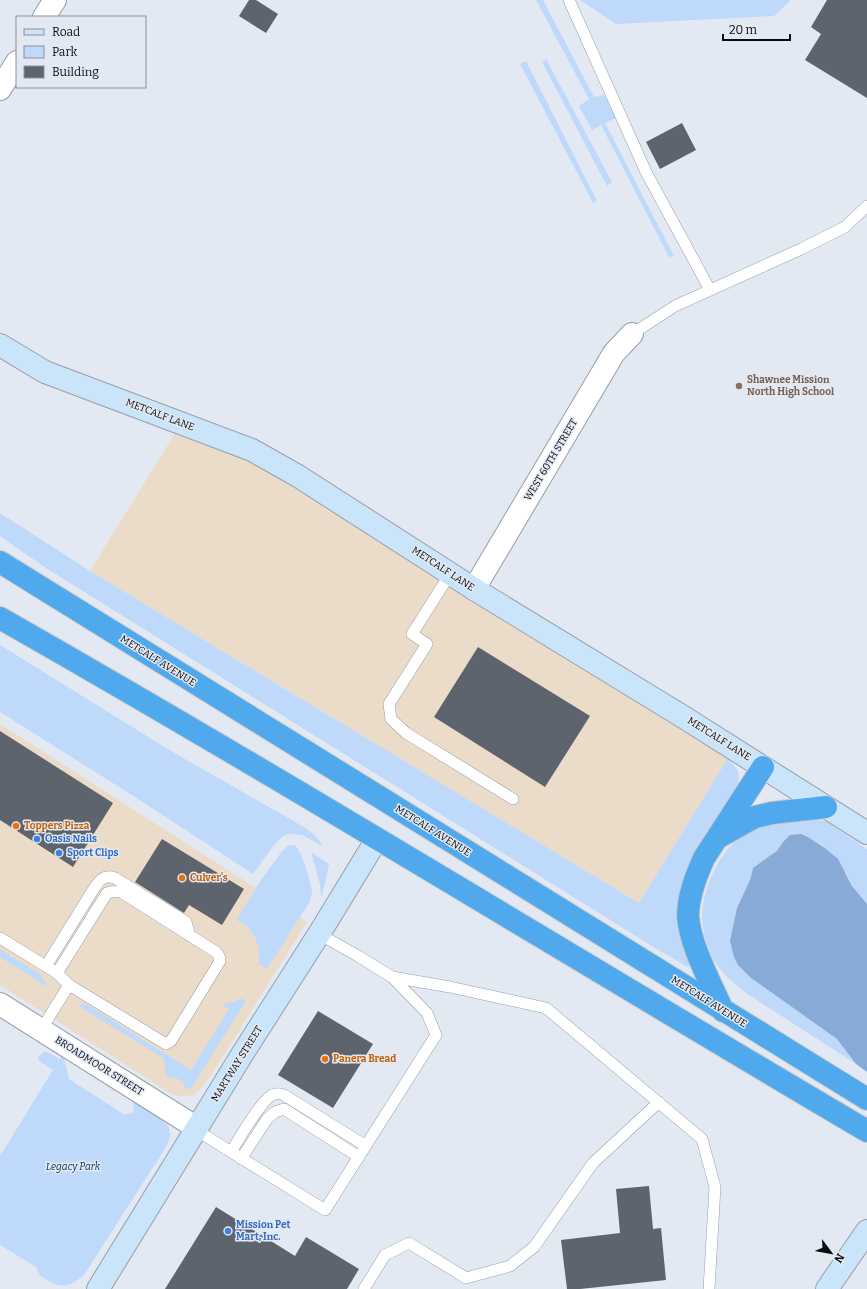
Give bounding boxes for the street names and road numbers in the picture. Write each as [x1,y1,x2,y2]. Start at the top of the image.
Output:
street label: METCALF LANE [124,396,196,434]
street label: WEST 60TH STREET [522,417,580,503]
street label: METCALF LANE [409,544,477,594]
street label: METCALF AVENUE [118,633,198,689]
street label: METCALF LANE [685,715,753,763]
street label: METCALF AVENUE [393,803,473,859]
street label: METCALF AVENUE [669,974,749,1030]
street label: MARTWAY STREET [209,1024,265,1104]
street label: BROADMOOR STREET [53,1034,145,1098]

